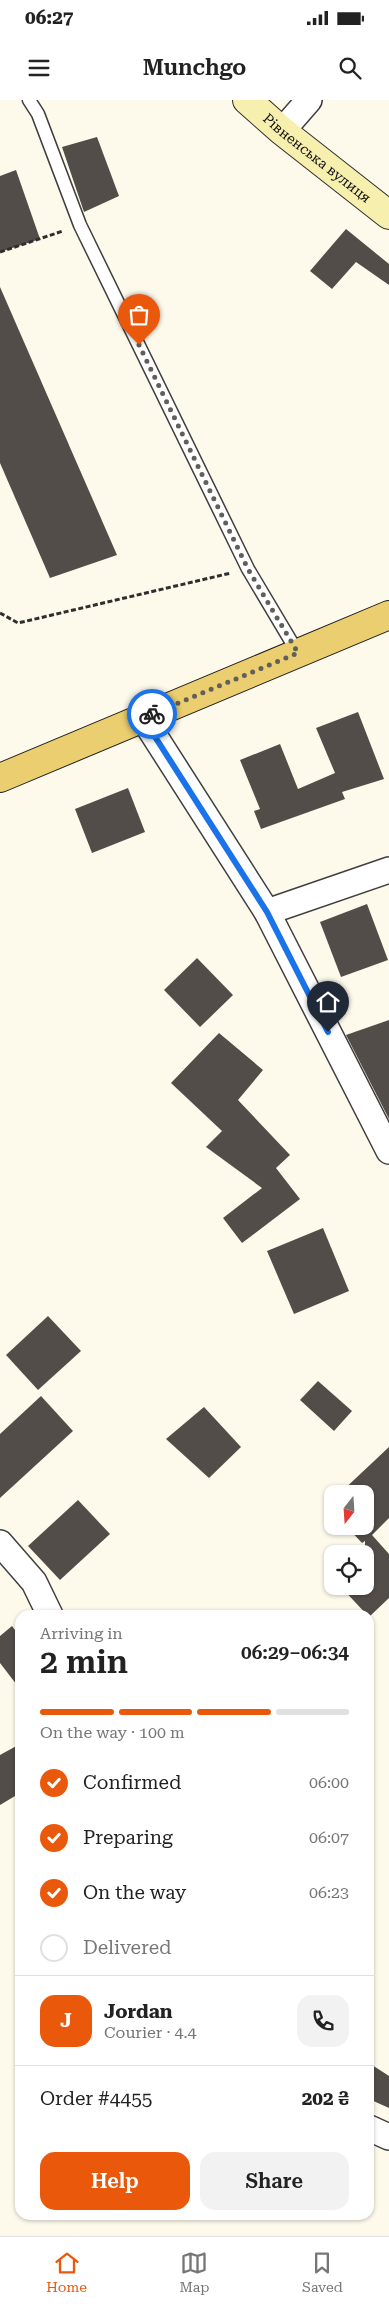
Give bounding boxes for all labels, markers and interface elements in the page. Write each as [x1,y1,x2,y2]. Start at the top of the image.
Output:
text: 06:27 [25,6,74,29]
icon: menu [25,54,53,82]
icon: search [336,54,364,82]
text: Munchgo [143,55,246,80]
street label: Рівненська вулиця [260,110,374,206]
pin [118,294,160,345]
icon: bag [125,301,153,329]
courier [127,689,177,739]
icon: bike [138,700,166,728]
pin [307,981,349,1032]
icon: home [314,988,342,1016]
north arrow [324,1485,374,1535]
map controls [324,1485,374,1595]
button: locate [324,1545,374,1595]
text: Arriving in [40,1624,123,1643]
text: 06:29–06:34 [241,1641,349,1664]
text: 2 min [40,1643,128,1681]
text: On the way · 100 m [40,1723,185,1742]
icon: check [40,1769,68,1797]
text: Confirmed [83,1771,181,1794]
text: 06:00 [309,1773,349,1792]
icon: check [40,1824,68,1852]
text: Preparing [83,1826,173,1849]
text: 06:07 [309,1828,349,1847]
icon: check [40,1879,68,1907]
text: On the way [83,1881,186,1904]
text: 06:23 [309,1883,349,1902]
text: Delivered [83,1936,171,1959]
button: phone [297,1995,349,2047]
text: Jordan [104,2000,173,2023]
text: J [60,2009,72,2032]
text: Courier · 4.4 [104,2023,197,2042]
text: Order #4455 [40,2087,152,2110]
text: 202 ₴ [302,2087,349,2110]
button: Help [40,2152,190,2210]
button: Share [200,2152,349,2210]
tab: Home [46,2249,87,2295]
tab: Map [180,2249,209,2295]
tab: Saved [302,2249,343,2295]

